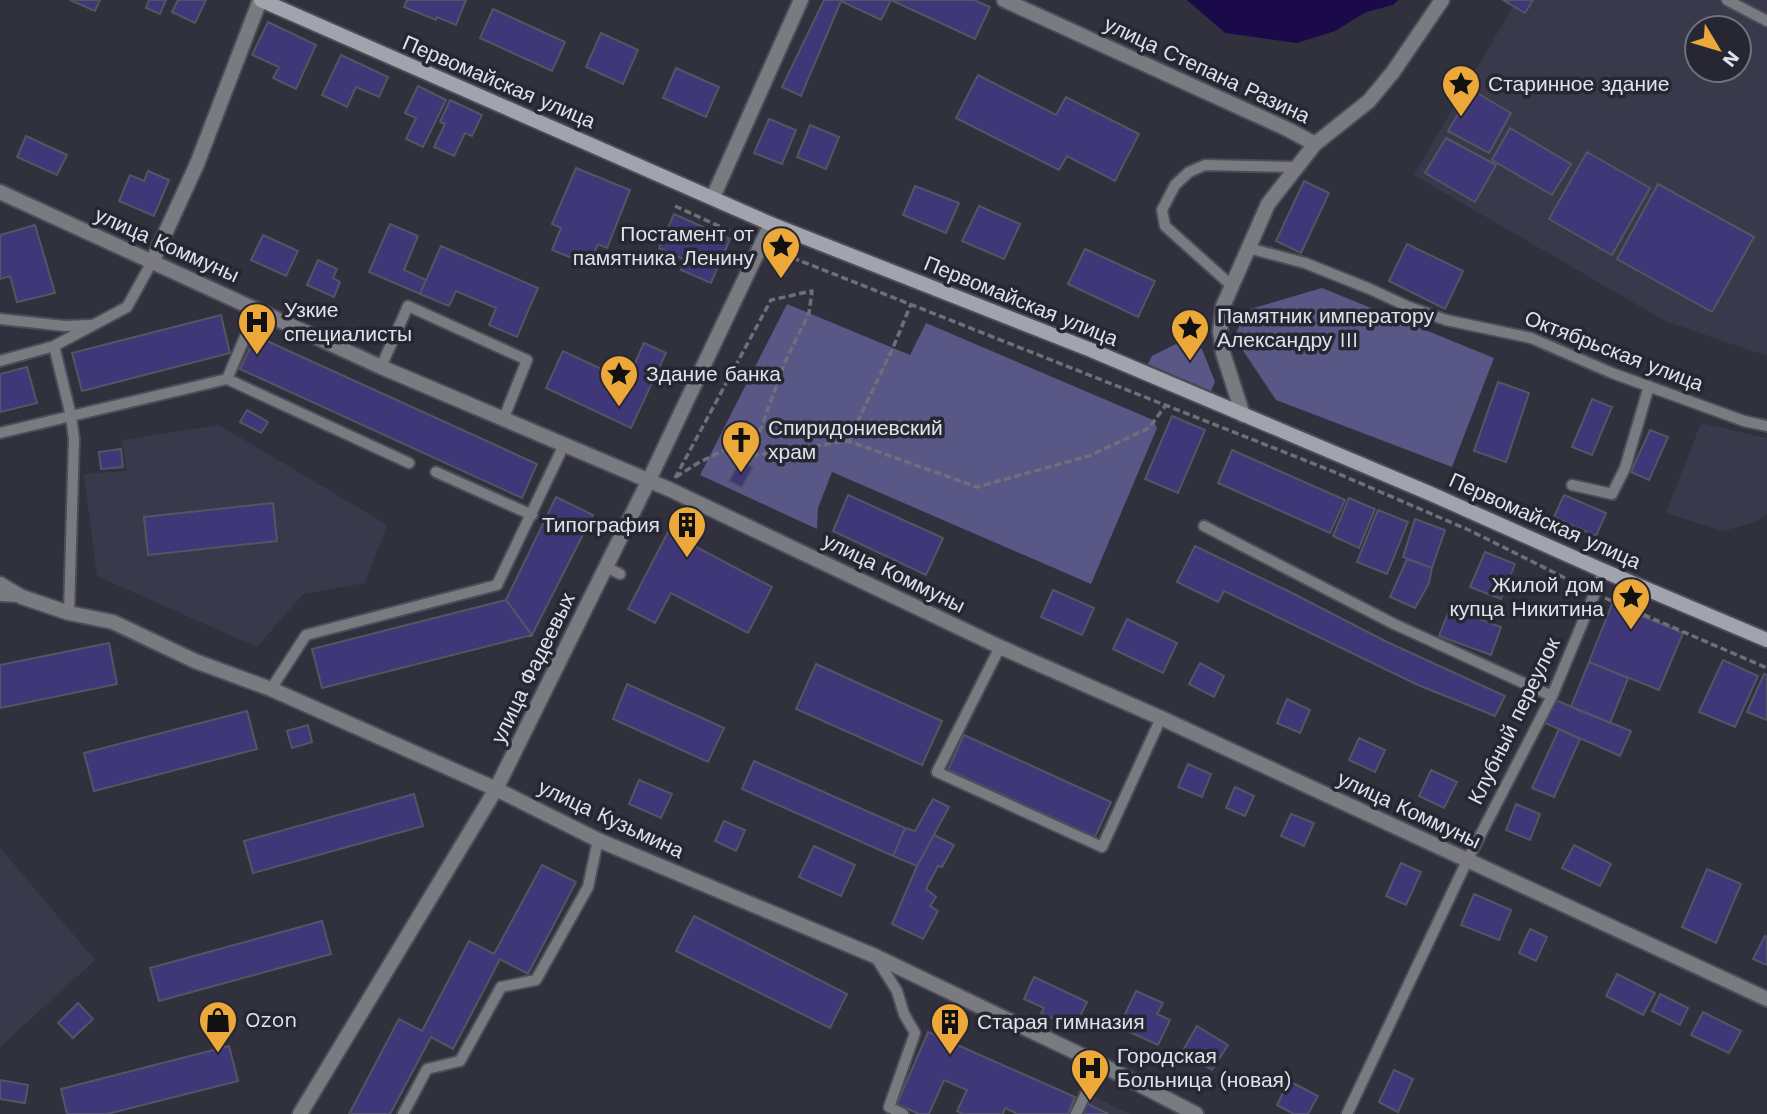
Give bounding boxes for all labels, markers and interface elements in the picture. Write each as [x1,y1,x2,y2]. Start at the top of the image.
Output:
street label: улица Степана Разина [1100,11,1314,128]
north arrow [1683,14,1753,84]
street label: Первомайская улица [399,30,600,134]
text: N [1718,47,1744,72]
place icon: Старинное здание [1440,63,1482,118]
place label: Старинное здание [1488,71,1669,96]
street label: улица Коммуны [91,202,243,288]
place label: Постамент от памятника Ленину [573,221,754,270]
place icon: Постамент от памятника Ленину [760,225,802,280]
street label: Первомайская улица [921,250,1122,351]
place label: Узкие специалисты [284,297,412,346]
hospital icon: Узкие специалисты [236,301,278,356]
place label: Памятник императору Александру III [1217,303,1434,352]
street label: Октябрьская улица [1521,305,1707,396]
place icon: Памятник императору Александру III [1169,307,1211,362]
place icon: Здание банка [598,353,640,408]
place label: Здание банка [646,361,781,386]
place label: Спиридониевский храм [768,415,943,464]
church icon: Спиридониевский храм [720,419,762,474]
street label: Первомайская улица [1446,467,1645,574]
building icon: Типография [666,504,708,559]
place label: Типография [542,512,660,537]
street label: улица Коммуны [819,527,969,618]
place label: Жилой дом купца Никитина [1449,572,1604,621]
place icon: Жилой дом купца Никитина [1610,576,1652,631]
street label: улица Фадеевых [485,588,580,747]
street label: Клубный переулок [1462,633,1565,808]
street label: улица Коммуны [1334,765,1485,854]
street label: улица Кузьмина [534,774,688,863]
shop icon: Ozon [197,999,239,1054]
building icon: Старая гимназия [929,1001,971,1056]
place label: Ozon [245,1007,297,1032]
place label: Старая гимназия [977,1009,1145,1034]
place label: Городская Больница (новая) [1117,1043,1291,1092]
hospital icon: Городская Больница (новая) [1069,1047,1111,1102]

